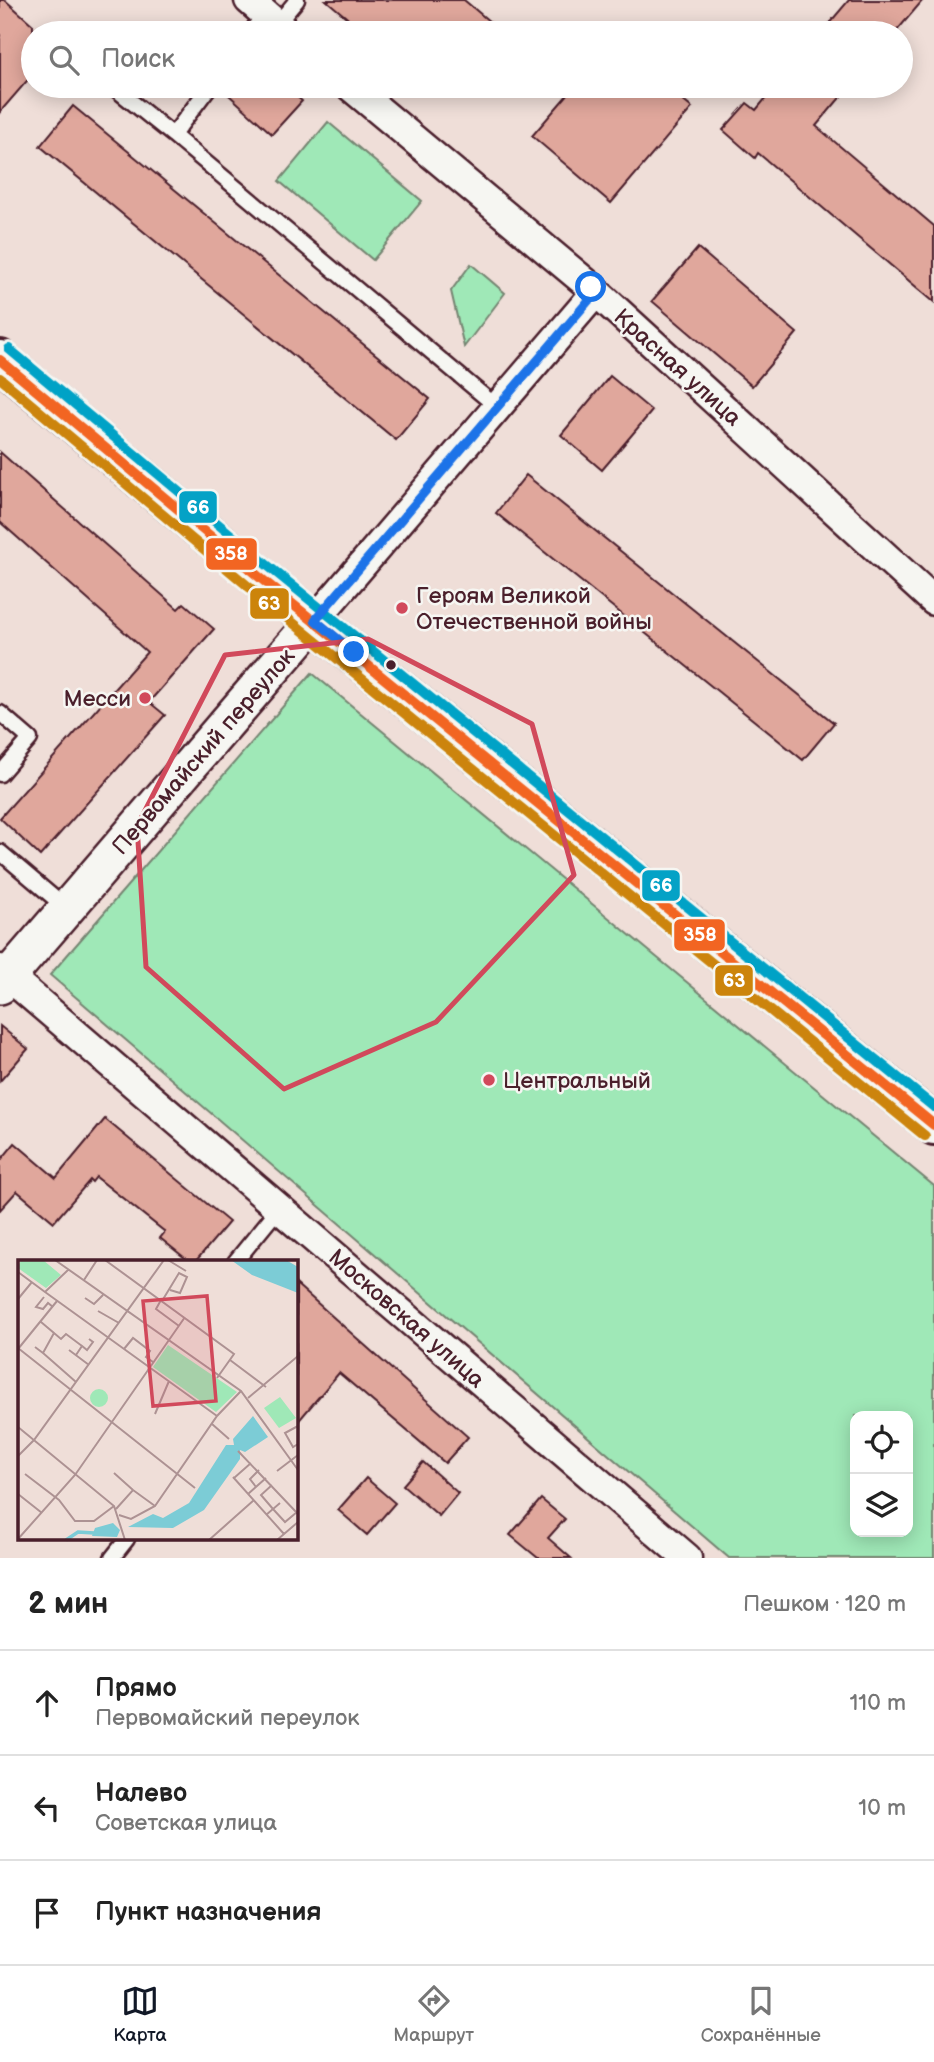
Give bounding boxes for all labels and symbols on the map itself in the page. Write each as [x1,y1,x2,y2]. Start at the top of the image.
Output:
route start [575,271,606,302]
street label: Красная улица [608,303,747,433]
line badge: 66 [178,490,218,524]
text: 66 [186,497,210,520]
line badge: 358 [205,537,258,571]
text: 358 [214,543,248,566]
place label: Героям Великой Отечественной войны [416,582,652,636]
line badge: 63 [249,587,290,620]
text: 63 [258,593,280,616]
marker: Героям Великой Отечественной войны [394,600,410,616]
route end [338,636,369,667]
street label: Первомайский переулок [106,642,302,861]
unlabelled marker [384,658,398,672]
place label: Месси [64,685,131,713]
marker: Месси [137,690,153,706]
line badge: 66 [641,869,681,902]
text: 66 [649,875,673,898]
line badge: 358 [673,918,726,952]
text: 358 [683,924,717,947]
line badge: 63 [714,964,754,997]
text: 63 [723,970,745,993]
place label: Центральный [503,1067,651,1095]
marker: Центральный [481,1072,497,1088]
street label: Московская улица [323,1243,490,1394]
inset map [18,1260,298,1540]

